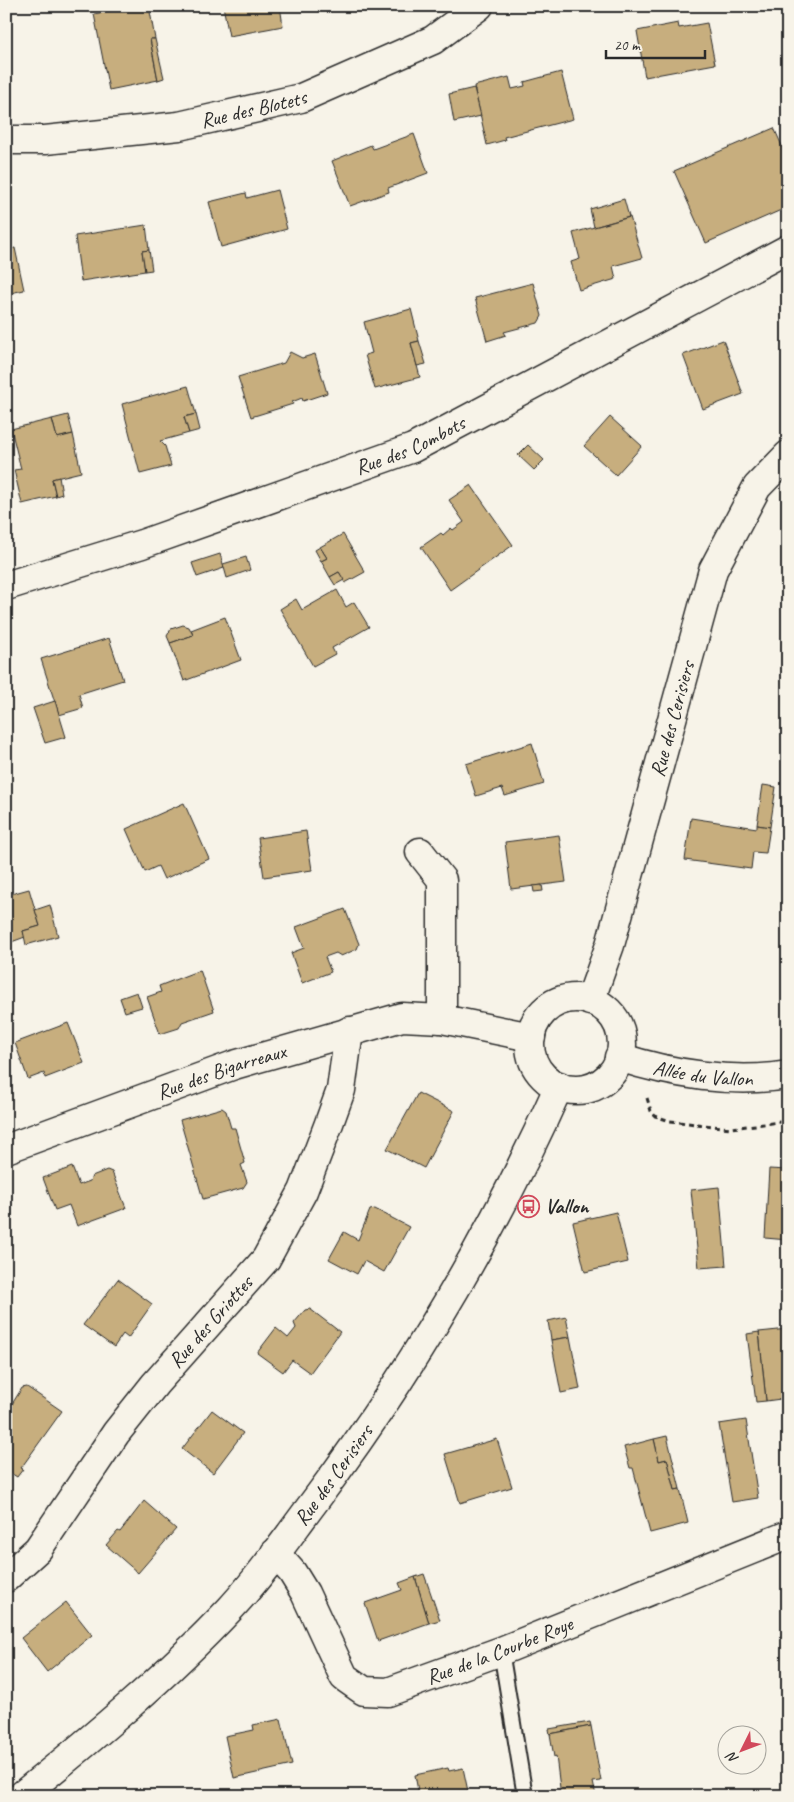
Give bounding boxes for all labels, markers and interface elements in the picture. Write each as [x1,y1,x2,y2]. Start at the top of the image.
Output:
scale bar [606,28,705,60]
text: 20 m [614,36,641,55]
street label: Rue des Blotets [198,83,312,134]
street label: Rue des Combots [352,409,471,480]
street label: Rue des Cerisiers [644,656,701,779]
street label: Rue des Bigarreaux [153,1037,291,1105]
street label: Allée du Vallon [651,1054,753,1091]
place label: Vallon [545,1193,590,1219]
bus stop icon: Vallon [517,1194,541,1218]
street label: Rue des Griottes [163,1269,259,1373]
street label: Rue des Cerisiers [288,1418,380,1531]
street label: Rue de la Courbe Roye [423,1610,577,1690]
north arrow [716,1724,766,1774]
text: N [722,1748,742,1767]

